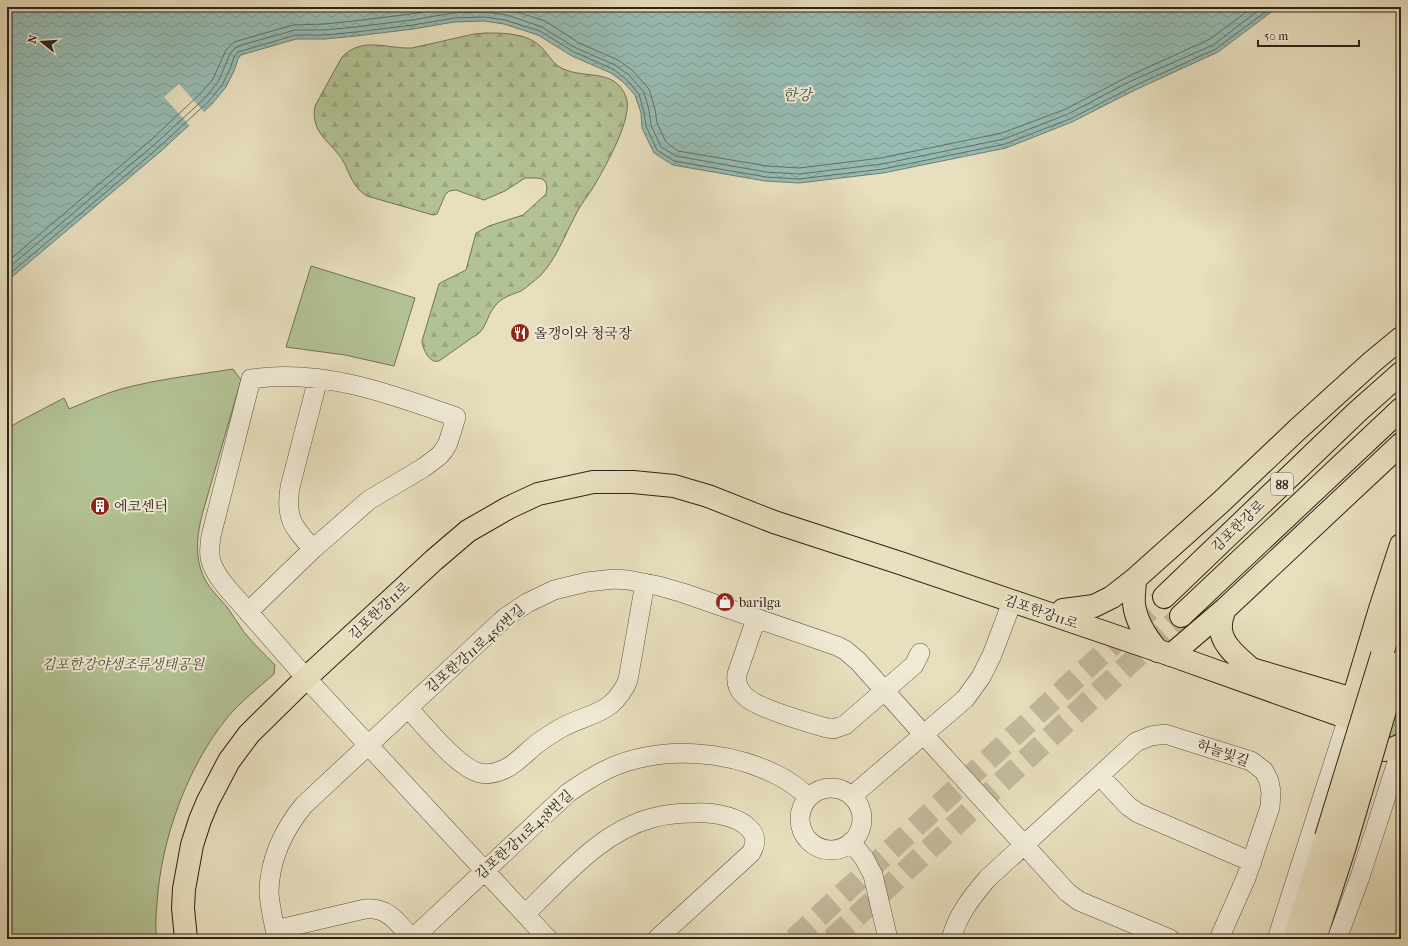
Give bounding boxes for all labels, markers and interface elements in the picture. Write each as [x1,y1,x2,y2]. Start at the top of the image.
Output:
north arrow [22,22,62,62]
scale bar [1258,22,1359,48]
text: 50 m [1264,29,1288,43]
text: N [25,33,41,45]
water label: 한강 [783,86,814,104]
restaurant icon: 올갱이와 청국장 [509,322,531,344]
place label: 올갱이와 청국장 [534,325,632,342]
road number: 88 [1271,473,1293,495]
building icon: 에코센터 [89,495,111,517]
street label: 김포한강로 [1208,496,1269,556]
place label: 에코센터 [114,498,168,515]
street label: 김포한강11로 [345,578,414,644]
shop icon: barilga [714,591,736,613]
street label: 김포한강11로 [1002,591,1081,633]
place label: barilga [738,594,781,611]
street label: 김포한강11로456번길 [422,601,528,697]
park label: 김포한강야생조류생태공원 [42,656,206,673]
street label: 하늘빛길 [1195,736,1251,770]
street label: 김포한강11로438번길 [472,787,576,883]

